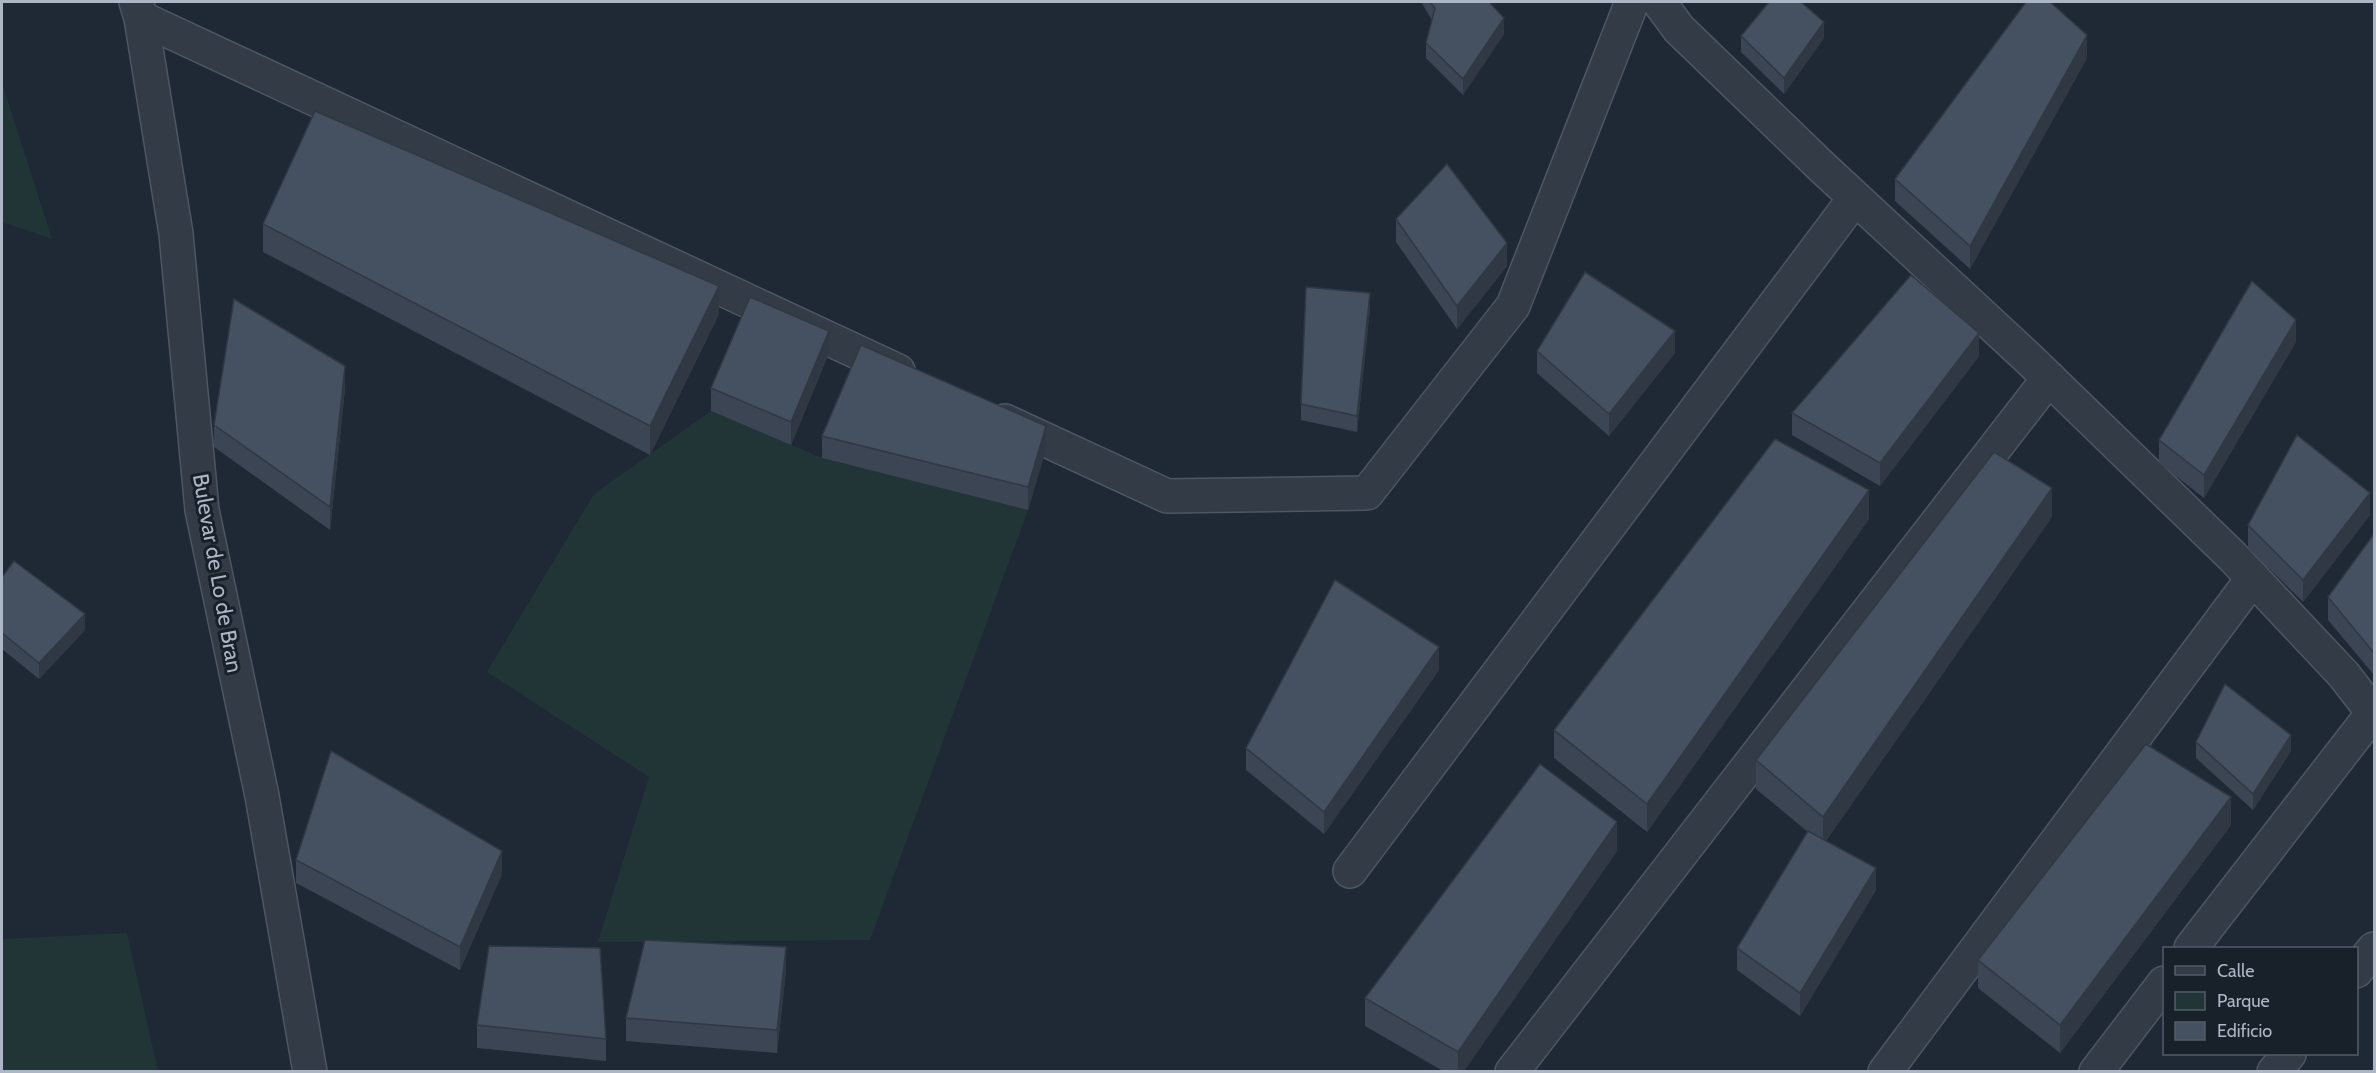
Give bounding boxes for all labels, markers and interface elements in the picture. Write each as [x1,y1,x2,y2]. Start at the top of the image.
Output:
street label: Bulevar de Lo de Bran [187,472,248,675]
legend [2163,947,2358,1055]
text: Calle [2217,960,2254,982]
text: Parque [2217,990,2270,1012]
text: Edificio [2217,1020,2272,1042]

